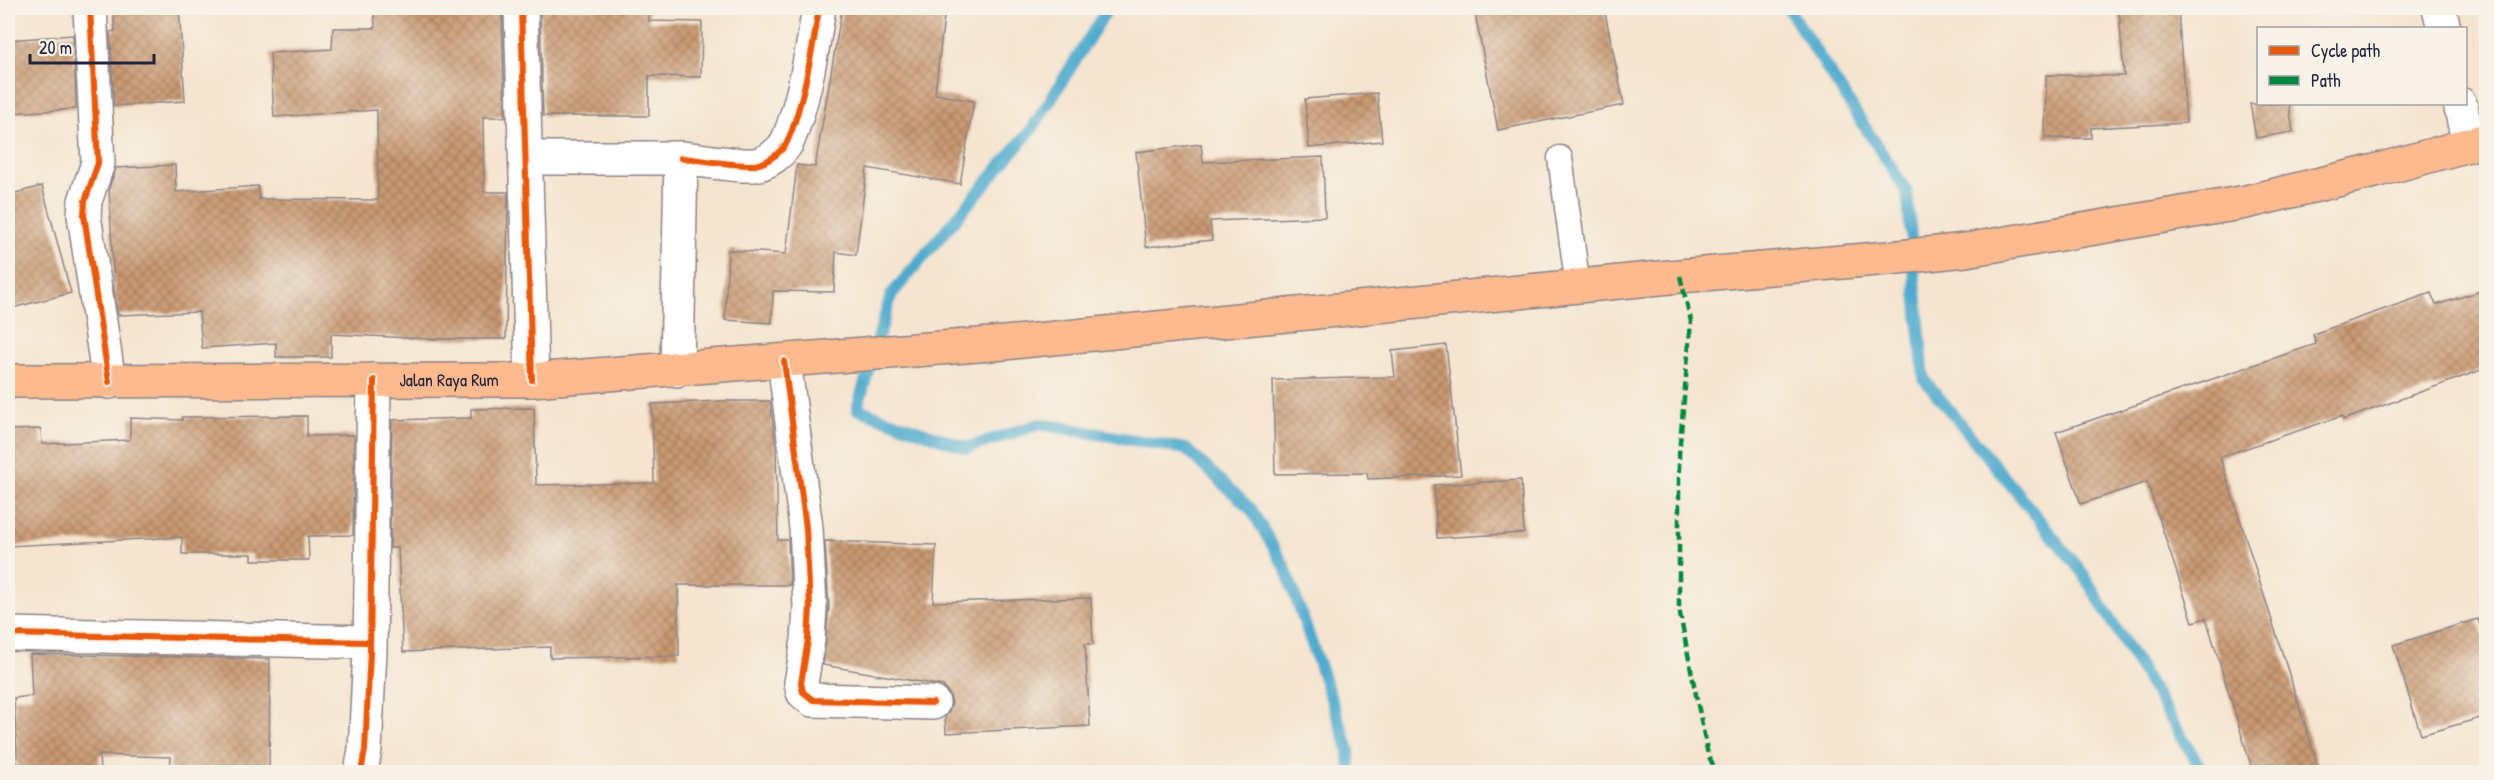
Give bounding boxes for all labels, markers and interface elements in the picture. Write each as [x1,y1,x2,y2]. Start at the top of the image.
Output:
scale bar [30,27,154,65]
legend [2257,27,2467,105]
text: 20 m [39,35,72,60]
text: Cycle path [2311,38,2381,63]
text: Path [2311,68,2341,93]
street label: Jalan Raya Rum [399,367,499,392]

